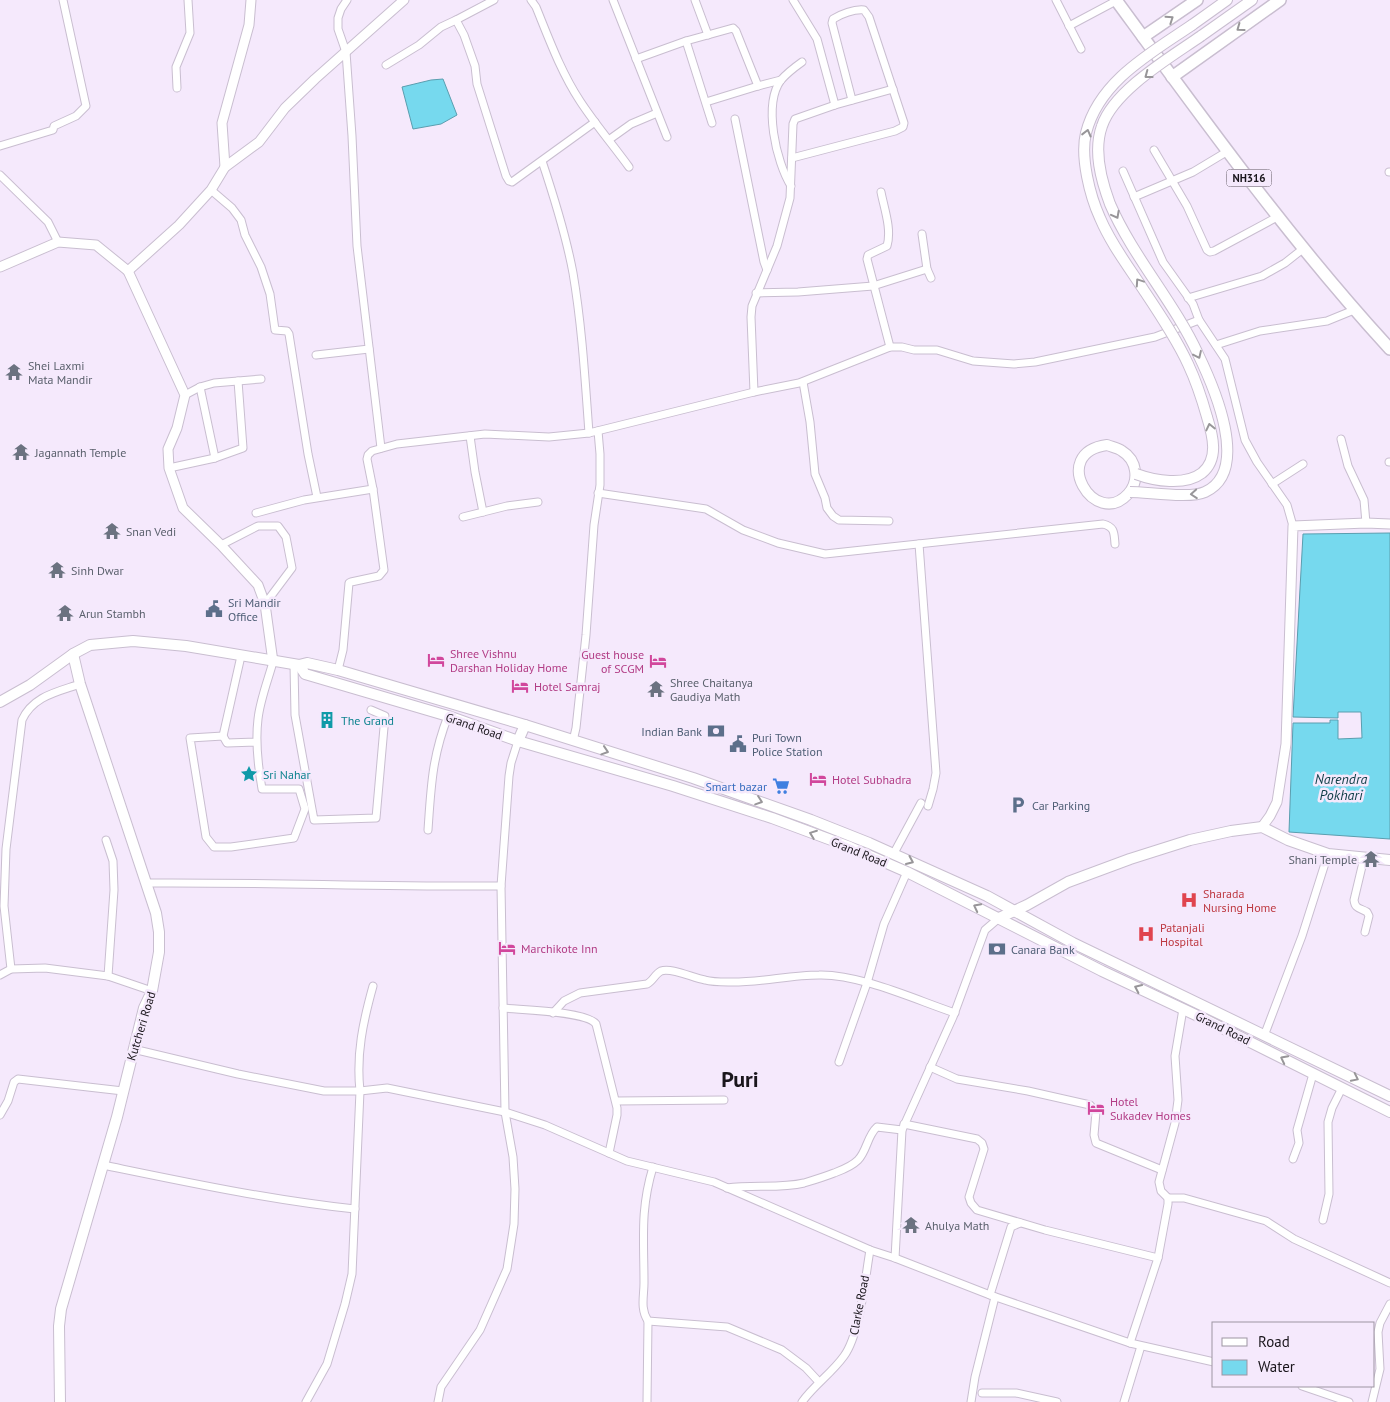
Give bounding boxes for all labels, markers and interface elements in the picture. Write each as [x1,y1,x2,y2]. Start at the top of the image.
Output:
one-way arrow [1165,15,1174,25]
one-way arrow [1237,23,1246,31]
one-way arrow [1145,69,1154,77]
one-way arrow [1082,129,1092,137]
road number: NH316 [1226,170,1272,187]
one-way arrow [1110,210,1120,219]
one-way arrow [1135,278,1145,287]
one-way arrow [1192,350,1202,359]
place label: Shei Laxmi Mata Mandir [28,358,92,387]
temple icon: Shei Laxmi Mata Mandir [4,362,24,382]
one-way arrow [1205,422,1216,431]
temple icon: Jagannath Temple [11,442,31,462]
place label: Jagannath Temple [34,445,126,460]
one-way arrow [1190,488,1198,499]
temple icon: Snan Vedi [102,521,122,541]
place label: Snan Vedi [126,524,176,539]
temple icon: Sinh Dwar [47,560,67,580]
place label: Sinh Dwar [71,563,124,578]
place label: Sri Mandir Office [228,595,281,624]
public building icon: Sri Mandir Office [204,599,224,619]
temple icon: Arun Stambh [55,603,75,623]
place label: Arun Stambh [79,606,146,621]
place label: Shree Vishnu Darshan Holiday Home [450,646,568,675]
place label: Guest house of SCGM [581,647,644,676]
hotel icon: Shree Vishnu Darshan Holiday Home [426,650,446,670]
hotel icon: Guest house of SCGM [648,651,668,671]
place label: Shree Chaitanya Gaudiya Math [670,675,753,704]
hotel icon: Hotel Samraj [510,676,530,696]
place label: Hotel Samraj [534,679,601,694]
temple icon: Shree Chaitanya Gaudiya Math [646,679,666,699]
street label: Grand Road [444,709,504,743]
building icon: The Grand [317,710,337,730]
place label: The Grand [341,713,394,728]
bank icon: Indian Bank [706,721,726,741]
place label: Indian Bank [641,724,702,739]
place label: Puri Town Police Station [752,730,823,759]
public building icon: Puri Town Police Station [728,734,748,754]
one-way arrow [600,745,608,755]
place icon: Sri Nahar [239,764,259,784]
place label: Sri Nahar [263,767,311,782]
hotel icon: Hotel Subhadra [808,769,828,789]
water label: Narendra Pokhari [1315,770,1368,804]
place label: Hotel Subhadra [832,772,912,787]
supermarket icon: Smart bazar [771,776,791,796]
place label: Smart bazar [705,779,767,794]
parking icon: Car Parking [1008,795,1028,815]
one-way arrow [754,796,763,806]
place label: Car Parking [1032,798,1090,813]
one-way arrow [809,829,818,840]
street label: Grand Road [829,834,889,870]
temple icon: Shani Temple [1361,849,1381,869]
place label: Shani Temple [1288,852,1357,867]
one-way arrow [905,854,914,865]
place label: Sharada Nursing Home [1203,886,1276,915]
hospital icon: Sharada Nursing Home [1179,890,1199,910]
one-way arrow [973,903,982,913]
place label: Patanjali Hospital [1160,920,1205,949]
hospital icon: Patanjali Hospital [1136,924,1156,944]
hotel icon: Marchikote Inn [497,938,517,958]
bank icon: Canara Bank [987,939,1007,959]
place label: Marchikote Inn [521,941,598,956]
place label: Canara Bank [1011,942,1075,957]
one-way arrow [1134,983,1143,994]
street label: Kutcheri Road [123,990,159,1062]
street label: Grand Road [1193,1008,1253,1048]
one-way arrow [1280,1055,1289,1065]
district label: Puri [721,1065,759,1093]
one-way arrow [1350,1072,1359,1083]
place label: Hotel Sukadev Homes [1110,1094,1191,1123]
hotel icon: Hotel Sukadev Homes [1086,1098,1106,1118]
temple icon: Ahulya Math [901,1215,921,1235]
place label: Ahulya Math [925,1218,989,1233]
street label: Clarke Road [846,1274,872,1336]
legend [1212,1322,1375,1387]
text: Road [1258,1332,1290,1351]
text: Water [1258,1357,1295,1376]

